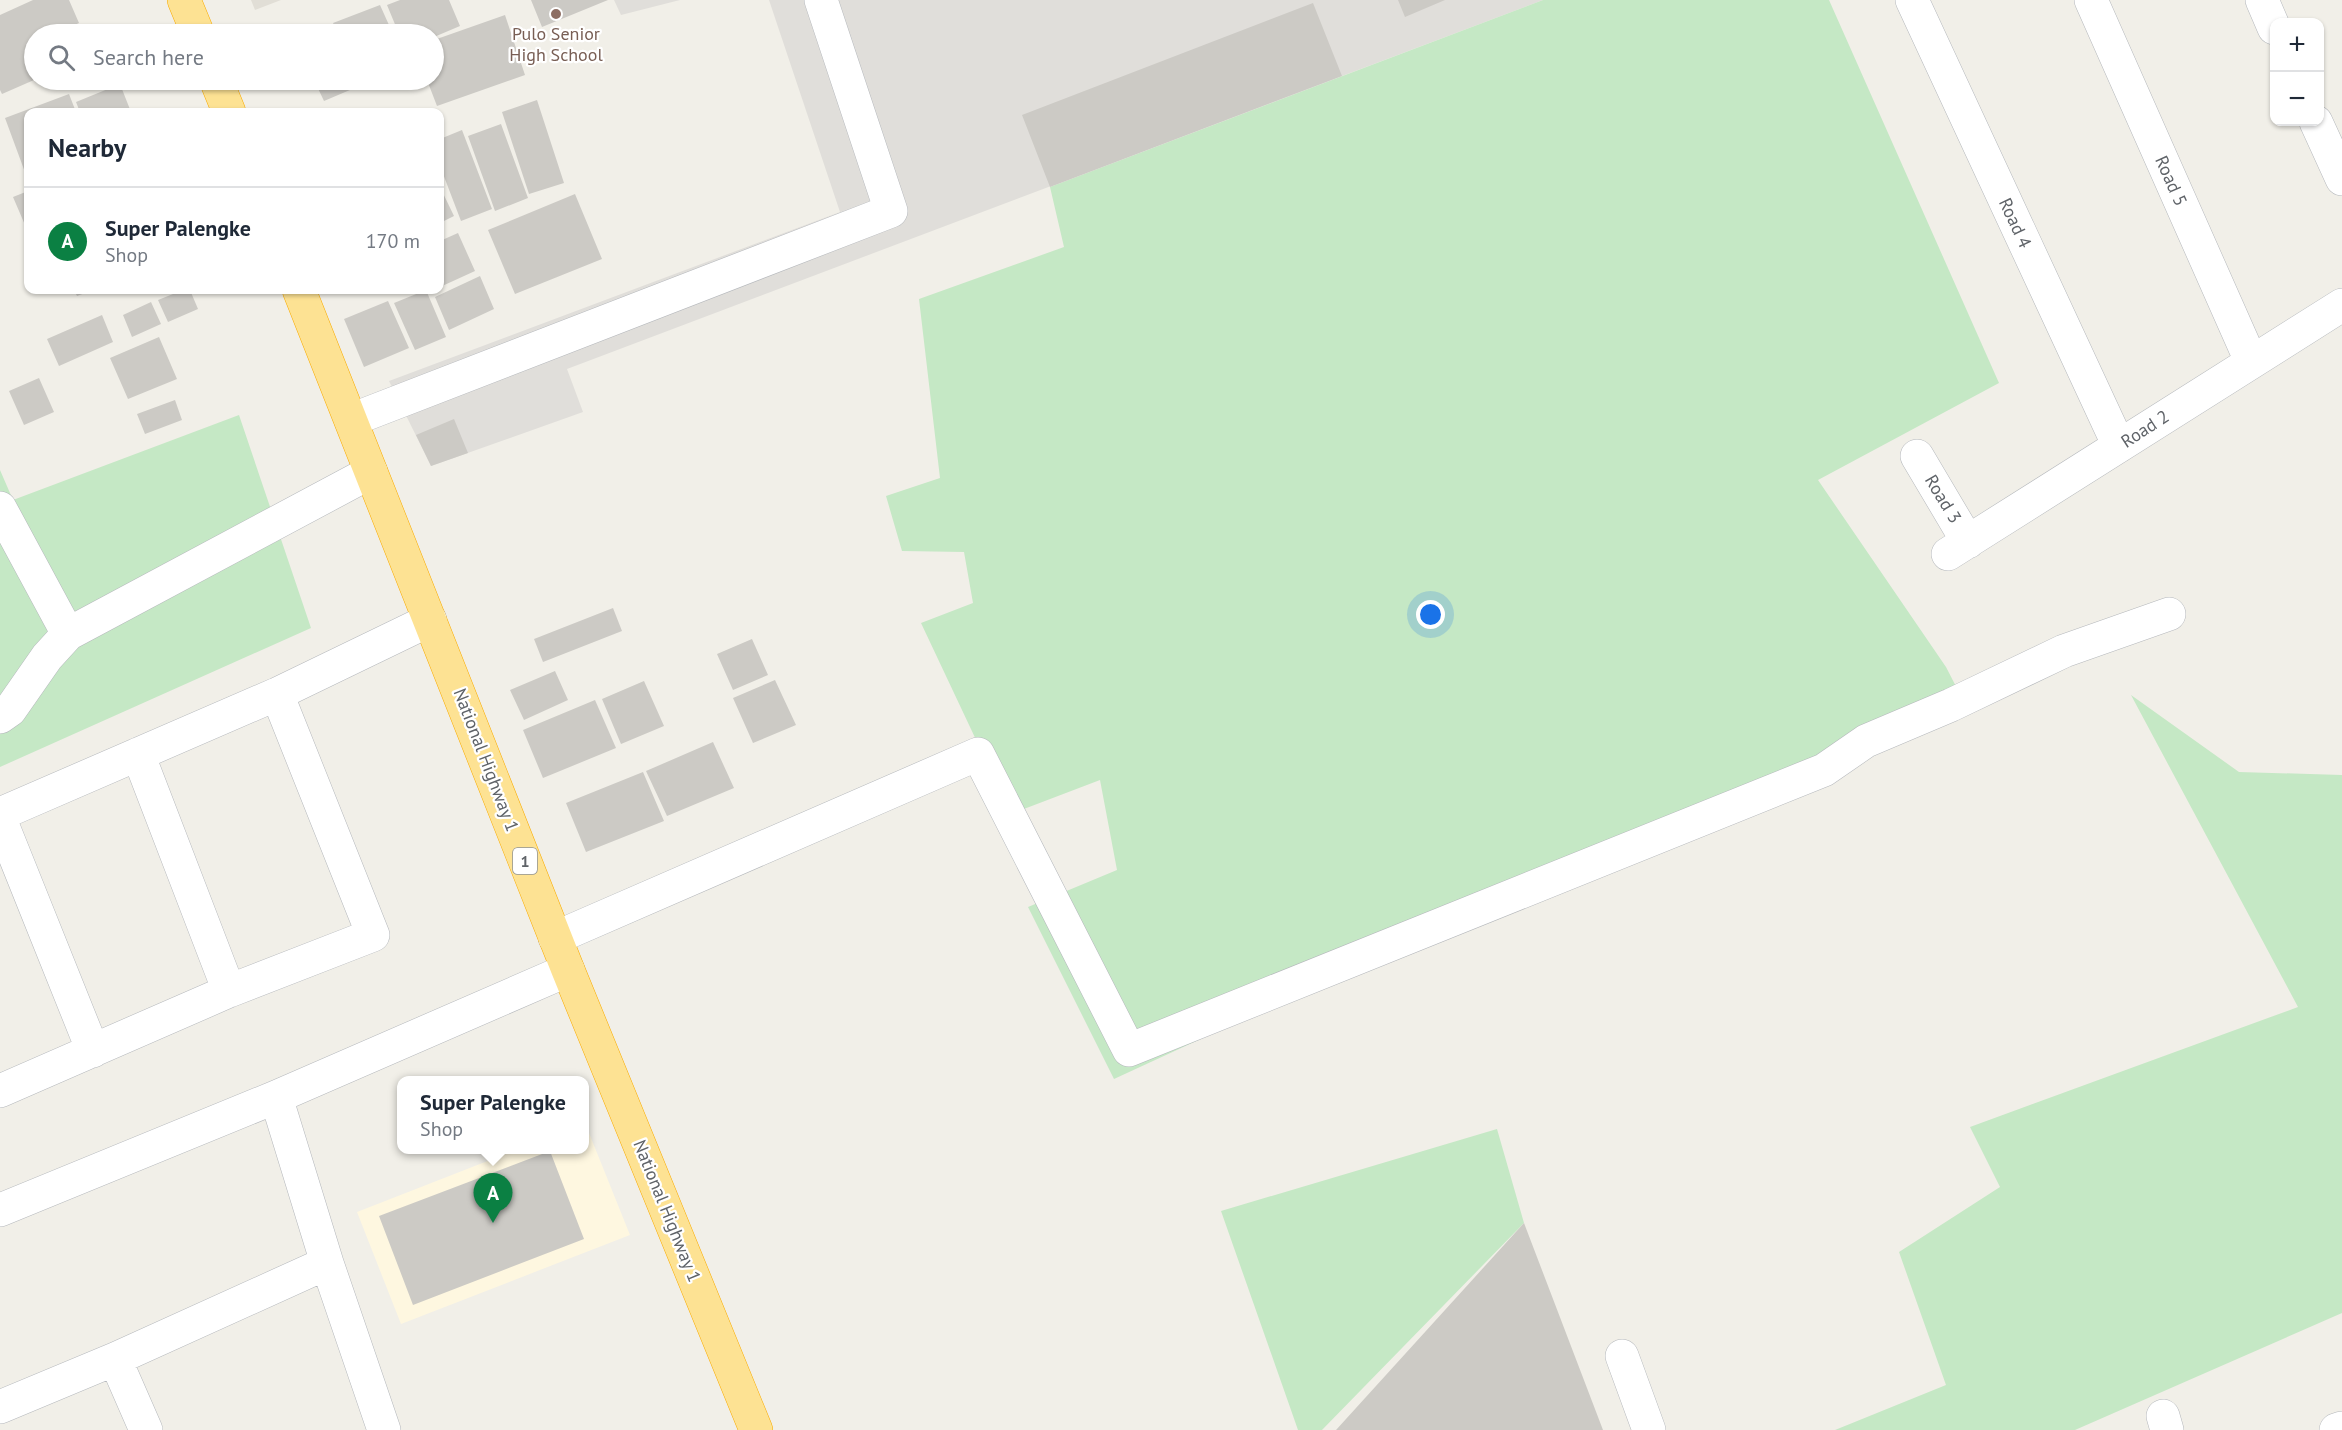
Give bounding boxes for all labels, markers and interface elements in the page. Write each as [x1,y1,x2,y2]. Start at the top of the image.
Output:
marker: Pulo Senior High School [549,7,563,21]
map controls [2270,18,2324,126]
button: + [2270,18,2324,72]
place label: Pulo Senior High School [509,22,603,66]
search box [24,24,444,90]
icon: search [45,41,78,74]
text: Search here [93,43,204,71]
button: − [2270,72,2324,126]
text: Nearby [48,131,126,164]
street label: Road 5 [2150,152,2193,210]
street label: Road 4 [1994,194,2037,252]
text: Super Palengke [105,214,251,242]
text: A [61,228,74,254]
text: 170 m [366,228,420,254]
text: Shop [105,242,148,268]
street label: Road 2 [2116,405,2173,453]
street label: Road 3 [1920,470,1967,527]
your location [1416,600,1445,629]
street label: National Highway 1 [449,685,524,835]
road number: 1 [513,848,537,874]
popup [397,1076,589,1154]
text: Super Palengke [420,1088,566,1116]
text: Shop [420,1116,463,1142]
street label: National Highway 1 [628,1136,706,1285]
pin: A [474,1174,512,1223]

